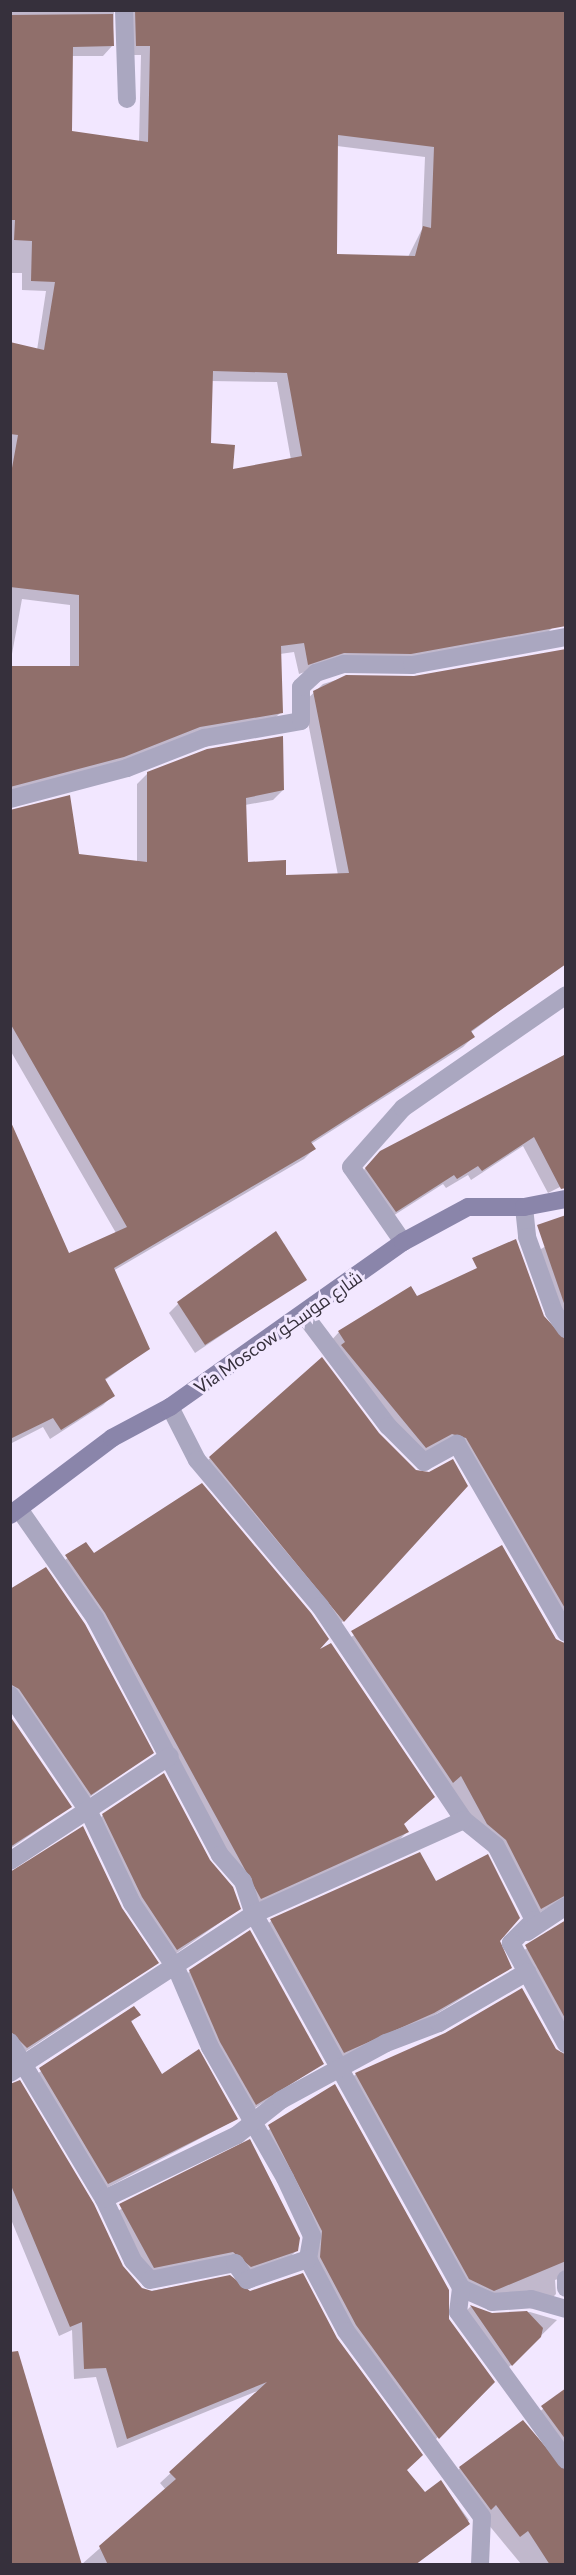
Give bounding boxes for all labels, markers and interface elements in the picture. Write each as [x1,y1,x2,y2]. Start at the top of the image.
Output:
street label: Via Moscow شارع موسكو [190,1266,366,1398]

